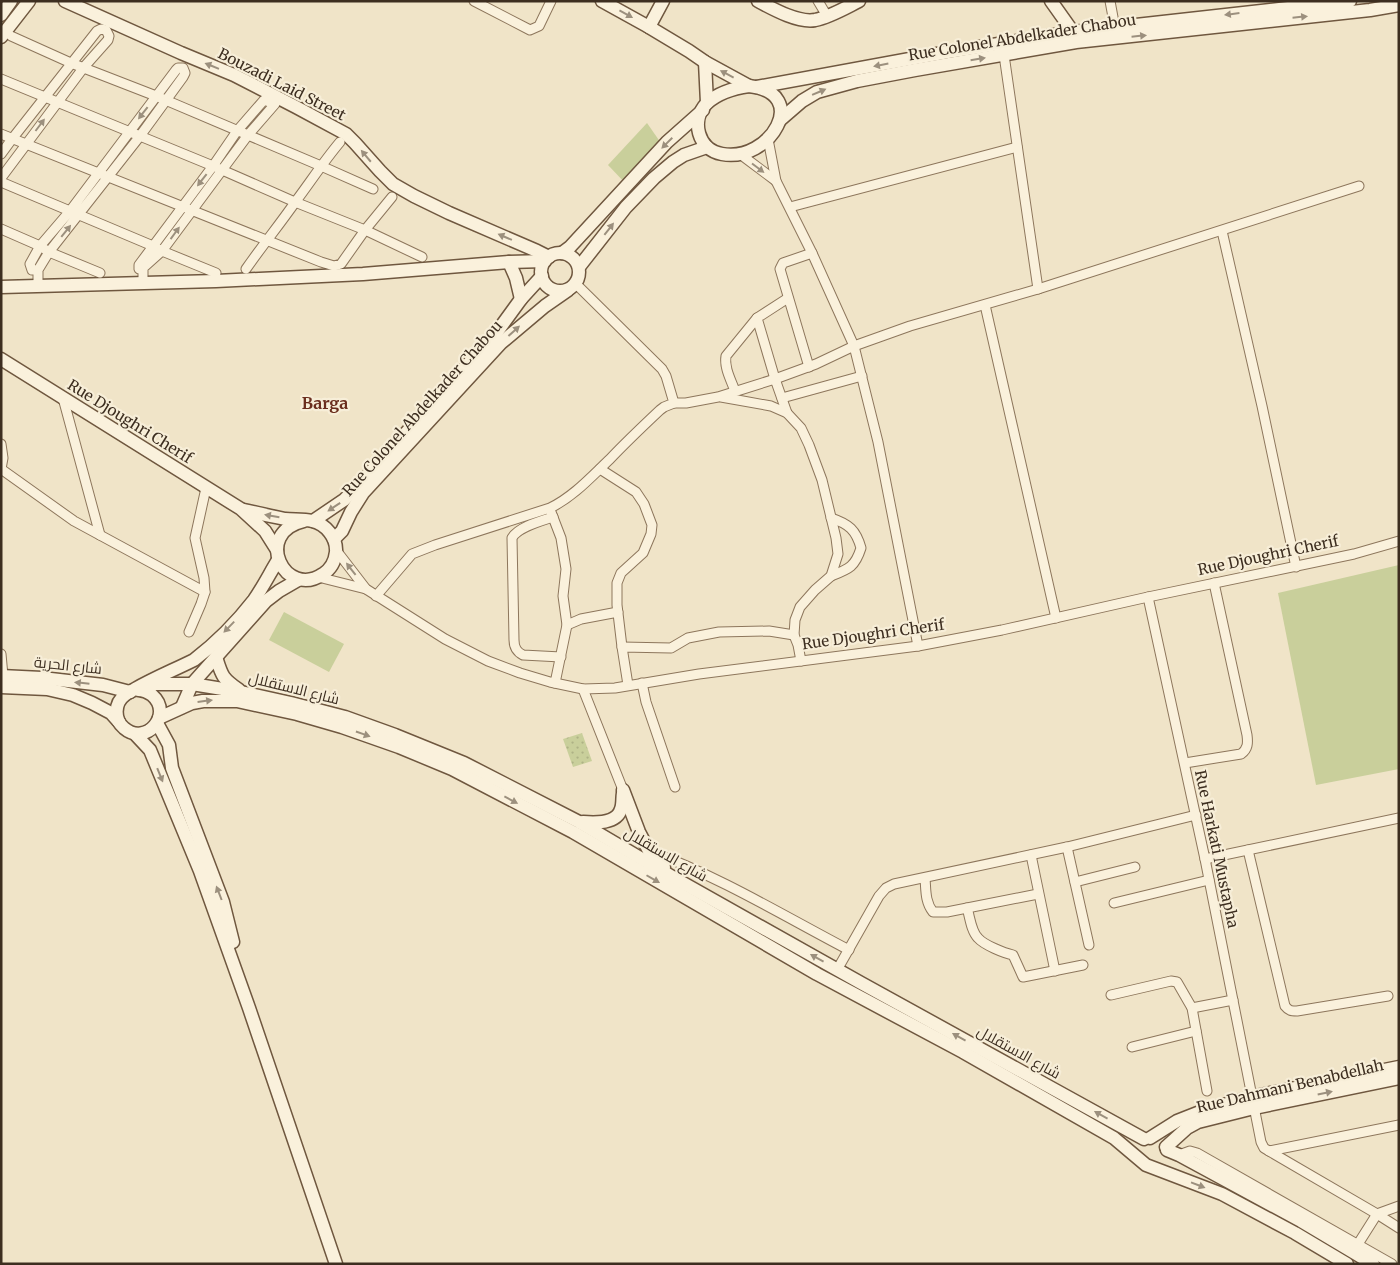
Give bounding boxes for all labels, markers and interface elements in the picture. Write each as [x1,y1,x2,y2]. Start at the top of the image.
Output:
one-way arrow [619,10,633,18]
street label: Rue Colonel Abdelkader Chabou [907,10,1137,64]
one-way arrow [1224,10,1240,18]
one-way arrow [1293,13,1309,21]
one-way arrow [1131,32,1147,40]
street label: Bouzadi Laid Street [215,44,349,124]
one-way arrow [971,55,987,63]
one-way arrow [873,61,888,69]
one-way arrow [205,62,219,70]
one-way arrow [720,70,734,78]
one-way arrow [812,87,826,95]
one-way arrow [138,106,149,119]
one-way arrow [35,119,46,132]
one-way arrow [661,137,673,149]
one-way arrow [361,150,372,163]
one-way arrow [751,162,764,173]
one-way arrow [197,173,207,187]
one-way arrow [604,222,614,235]
one-way arrow [61,224,72,237]
one-way arrow [170,226,180,240]
one-way arrow [498,233,512,241]
street label: Rue Colonel Abdelkader Chabou [338,316,506,500]
one-way arrow [507,326,520,337]
street label: Rue Djoughri Cherif [64,375,197,468]
district label: Barga [302,393,348,413]
one-way arrow [327,502,341,512]
one-way arrow [264,512,280,520]
street label: Rue Djoughri Cherif [1196,531,1341,579]
one-way arrow [346,562,356,576]
street label: Rue Djoughri Cherif [801,614,947,653]
one-way arrow [223,621,235,633]
street label: شارع الحرية [33,652,103,680]
street label: شارع الاستقلال [246,668,341,710]
one-way arrow [74,679,90,687]
one-way arrow [197,697,213,705]
one-way arrow [355,731,370,739]
one-way arrow [156,768,164,783]
street label: Rue Harkati Mustapha [1191,768,1243,930]
one-way arrow [504,796,518,804]
street label: شارع الاستقلال [620,823,711,887]
one-way arrow [647,874,660,883]
one-way arrow [215,886,223,900]
one-way arrow [810,954,824,963]
street label: شارع الاستقلال [973,1021,1064,1085]
one-way arrow [952,1033,966,1041]
street label: Rue Dahmani Benabdellah [1195,1055,1385,1117]
one-way arrow [1317,1089,1333,1097]
one-way arrow [1095,1111,1108,1120]
one-way arrow [1191,1182,1206,1189]

